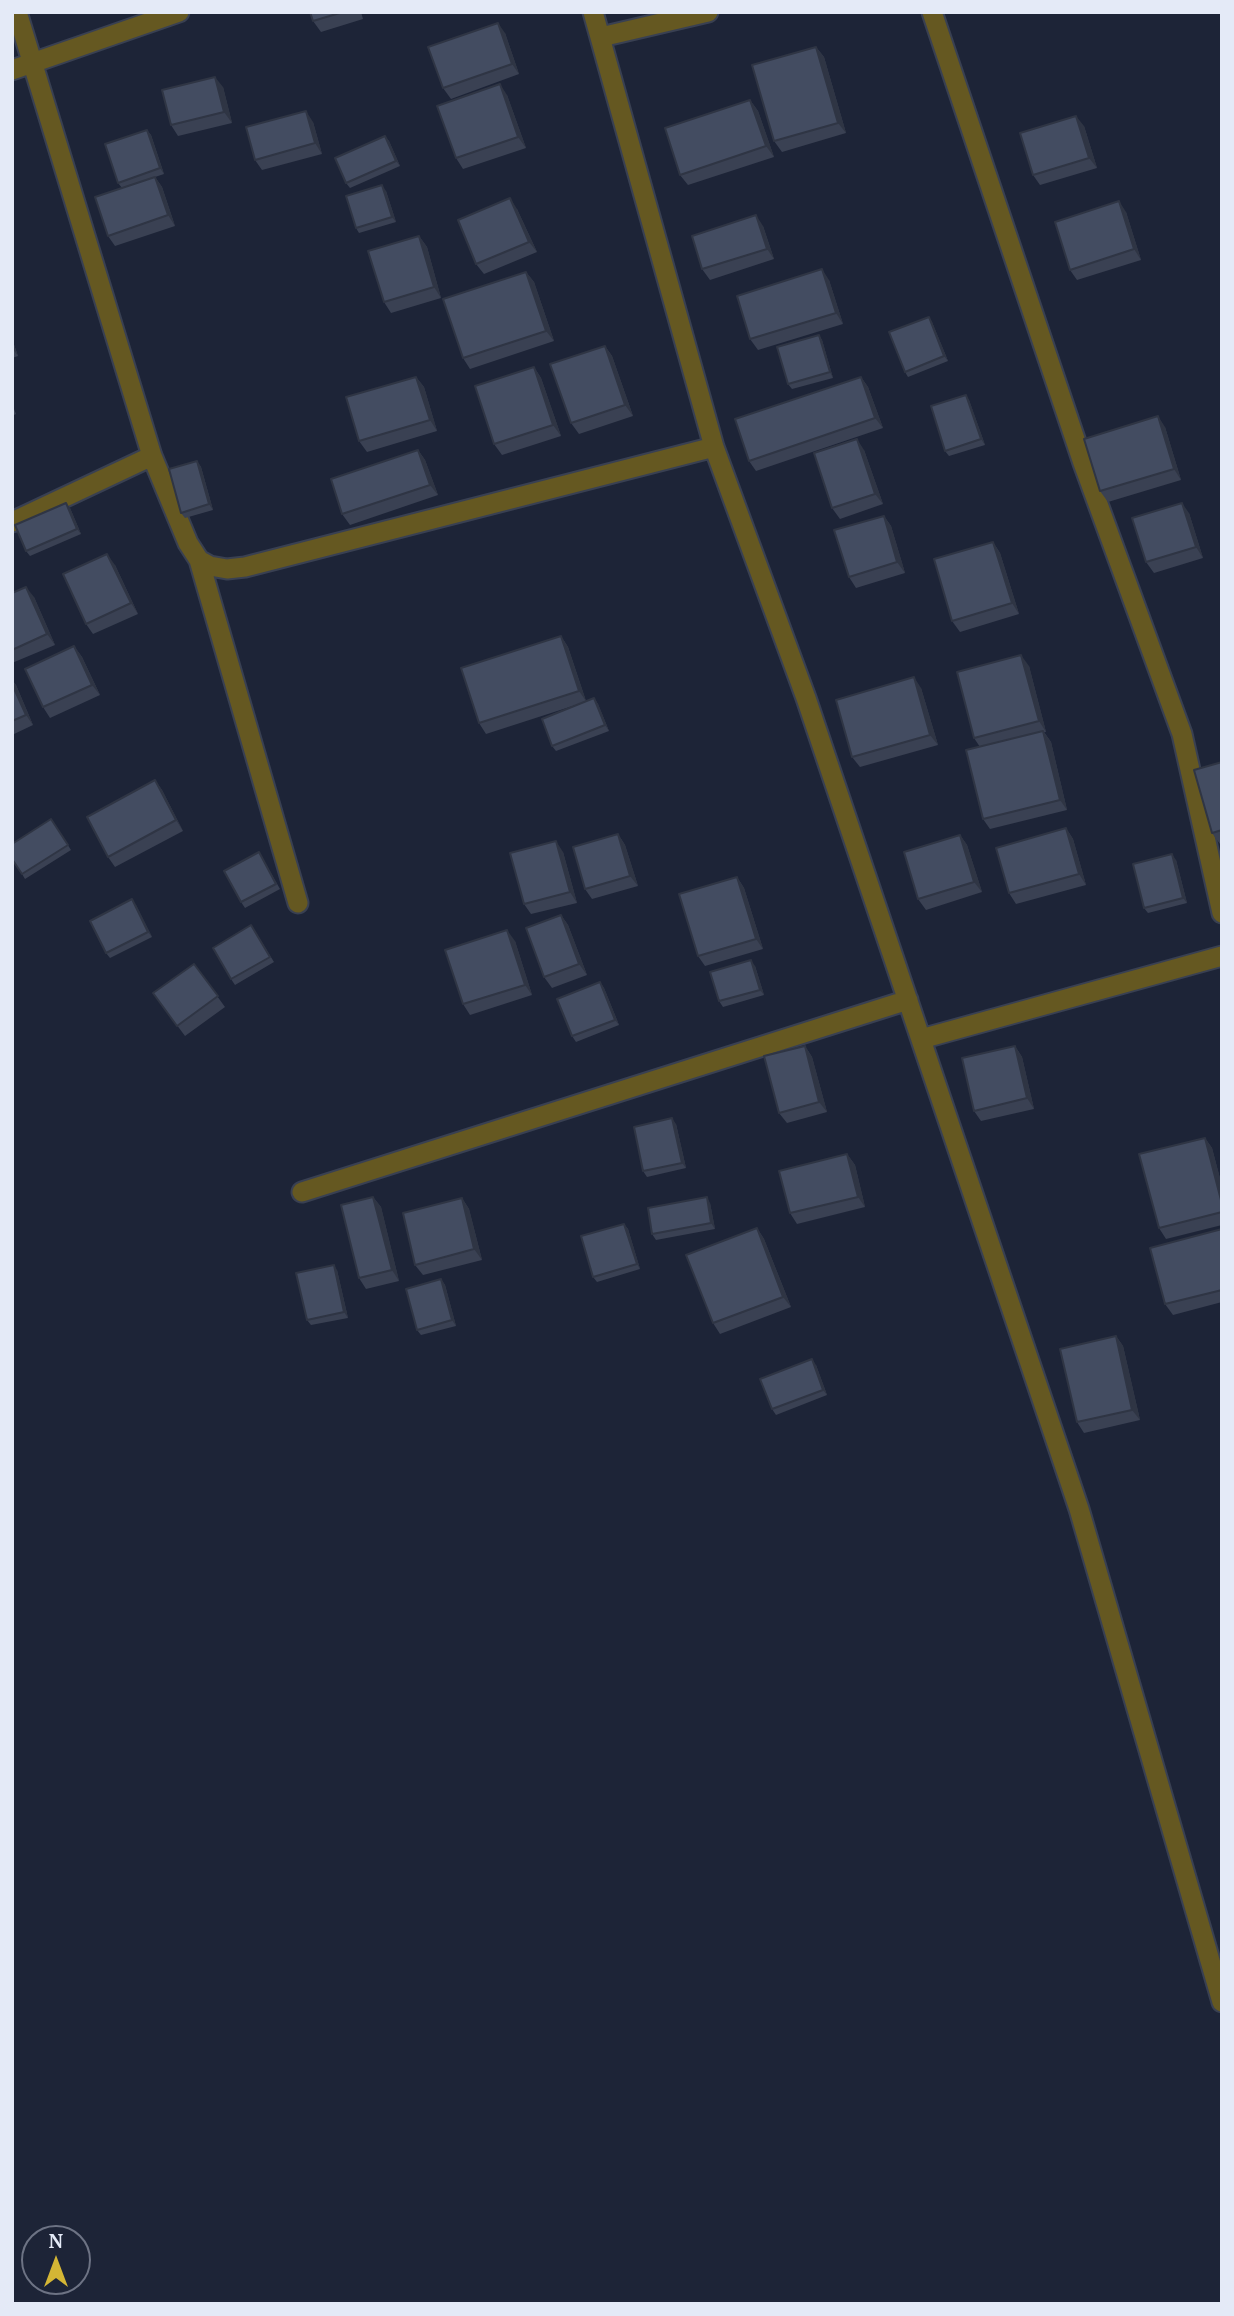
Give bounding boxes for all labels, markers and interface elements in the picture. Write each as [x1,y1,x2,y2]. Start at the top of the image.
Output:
north arrow [21,2225,91,2295]
text: N [49,2228,63,2253]

